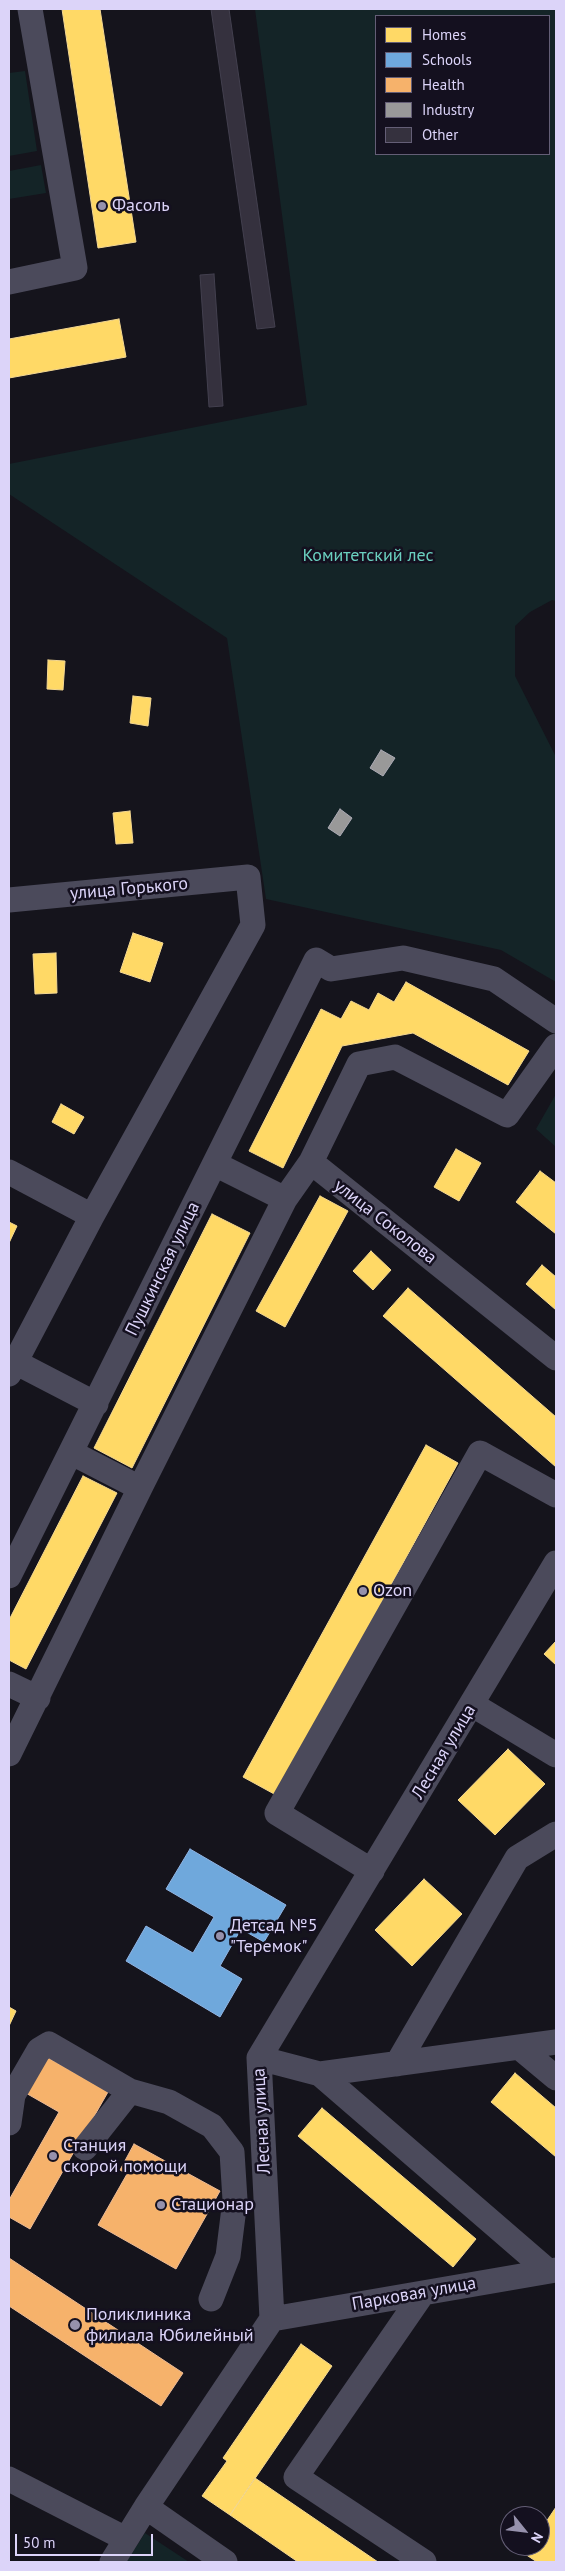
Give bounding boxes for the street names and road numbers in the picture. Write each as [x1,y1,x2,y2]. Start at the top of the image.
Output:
street label: улица Горького [69,873,189,905]
street label: улица Соколова [329,1175,441,1269]
street label: Пушкинская улица [121,1198,205,1340]
street label: Лесная улица [407,1701,481,1803]
street label: Лесная улица [248,2067,276,2175]
street label: Парковая улица [350,2272,478,2316]

